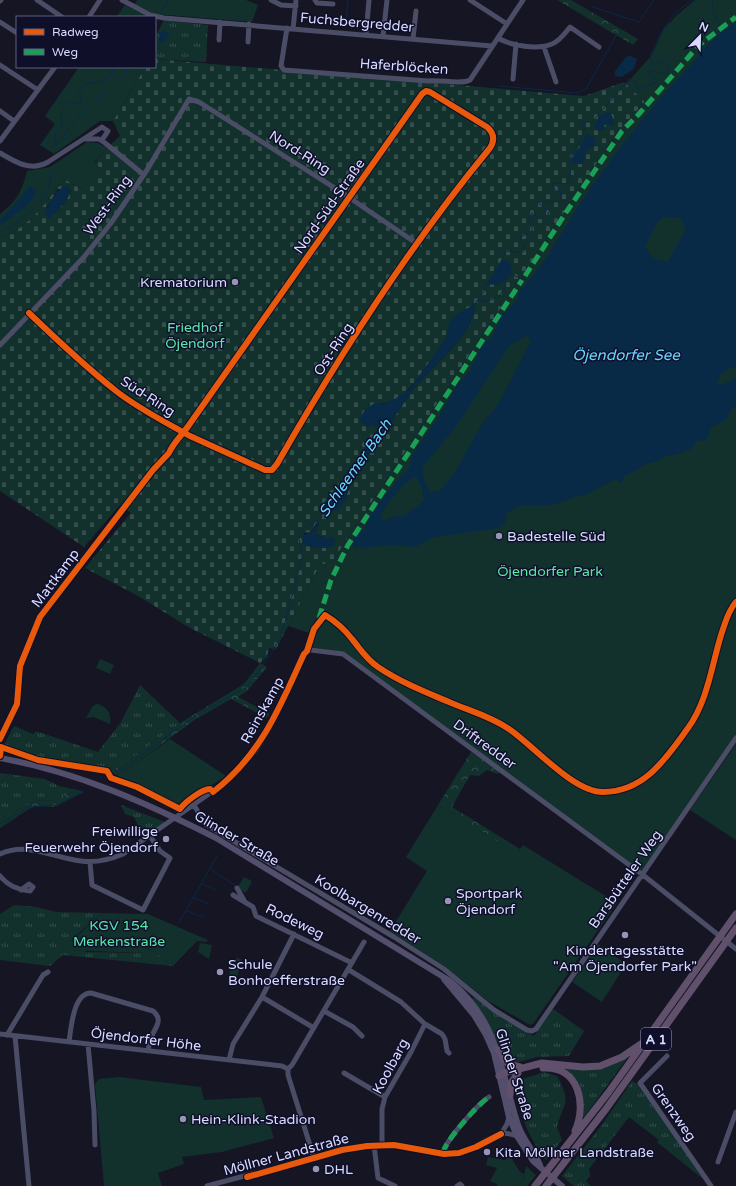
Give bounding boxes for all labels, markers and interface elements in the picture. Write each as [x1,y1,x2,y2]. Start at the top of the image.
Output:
street label: Fuchsbergredder [299,9,415,36]
legend [16,16,156,68]
north arrow [680,16,720,56]
text: N [697,20,710,35]
text: Radweg [52,25,99,39]
text: Weg [52,45,78,59]
street label: Haferblöcken [359,55,449,78]
street label: Nord-Ring [266,127,334,178]
street label: Nord-Süd-Straße [290,156,369,257]
street label: West-Ring [80,172,135,239]
place label: Krematorium [140,274,227,291]
marker: Krematorium [230,277,240,287]
park label: Friedhof Öjendorf [165,319,225,352]
street label: Ost-Ring [310,320,357,379]
water label: Öjendorfer See [572,346,681,364]
street label: Süd-Ring [117,373,178,420]
water label: Schleemer Bach [315,415,396,520]
place label: Badestelle Süd [507,528,606,545]
marker: Badestelle Süd [494,531,504,541]
street label: Mattkamp [28,546,83,611]
park label: Öjendorfer Park [497,563,603,580]
street label: Reinskamp [237,674,288,747]
street label: Driftredder [450,716,520,773]
street label: Glinder Straße [191,807,282,870]
place label: Freiwillige Feuerwehr Öjendorf [25,823,159,856]
street label: Barsbütteler Weg [585,827,666,932]
marker: Freiwillige Feuerwehr Öjendorf [161,834,171,844]
street label: Koolbargenredder [311,871,425,948]
place label: Sportpark Öjendorf [456,885,523,918]
marker: Sportpark Öjendorf [443,896,453,906]
street label: Rodeweg [263,900,327,943]
park label: KGV 154 Merkenstraße [73,917,165,950]
marker: Kindertagesstätte "Am Öjendorfer Park" [620,930,630,940]
place label: Kindertagesstätte "Am Öjendorfer Park" [553,942,697,975]
place label: Schule Bonhoefferstraße [228,956,345,989]
marker: Schule Bonhoefferstraße [215,967,225,977]
street label: Öjendorfer Höhe [90,1024,202,1055]
street label: Glinder Straße [492,1026,537,1122]
road number: A 1 [641,1028,671,1050]
street label: Koolbarg [369,1036,412,1097]
street label: Grenzweg [647,1080,700,1145]
place label: Hein-Klink-Stadion [191,1111,316,1128]
marker: Hein-Klink-Stadion [178,1114,188,1124]
street label: Möllner Landstraße [222,1130,351,1179]
place label: Kita Möllner Landstraße [495,1144,654,1161]
marker: Kita Möllner Landstraße [482,1147,492,1157]
place label: DHL [324,1161,353,1178]
marker: DHL [311,1164,321,1174]

